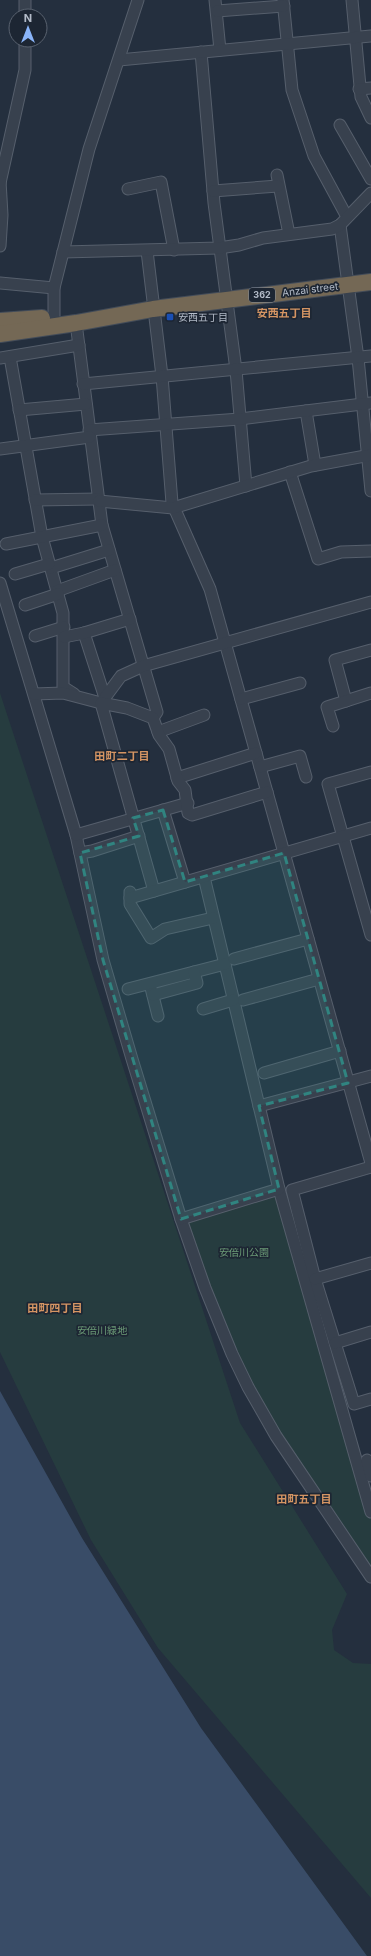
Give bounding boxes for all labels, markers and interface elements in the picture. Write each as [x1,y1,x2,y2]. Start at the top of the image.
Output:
north arrow [8,8,48,48]
text: N [24,11,32,25]
street label: Anzai street [281,280,339,298]
road number: 362 [249,288,275,302]
district label: 安西五丁目 [257,306,312,320]
place label: 安西五丁目 [178,311,228,323]
marker: 安西五丁目 [165,312,175,322]
district label: 田町二丁目 [95,749,150,763]
park label: 安倍川公園 [219,1246,269,1258]
district label: 田町四丁目 [28,1301,83,1315]
park label: 安倍川緑地 [77,1324,128,1336]
district label: 田町五丁目 [277,1492,332,1506]

